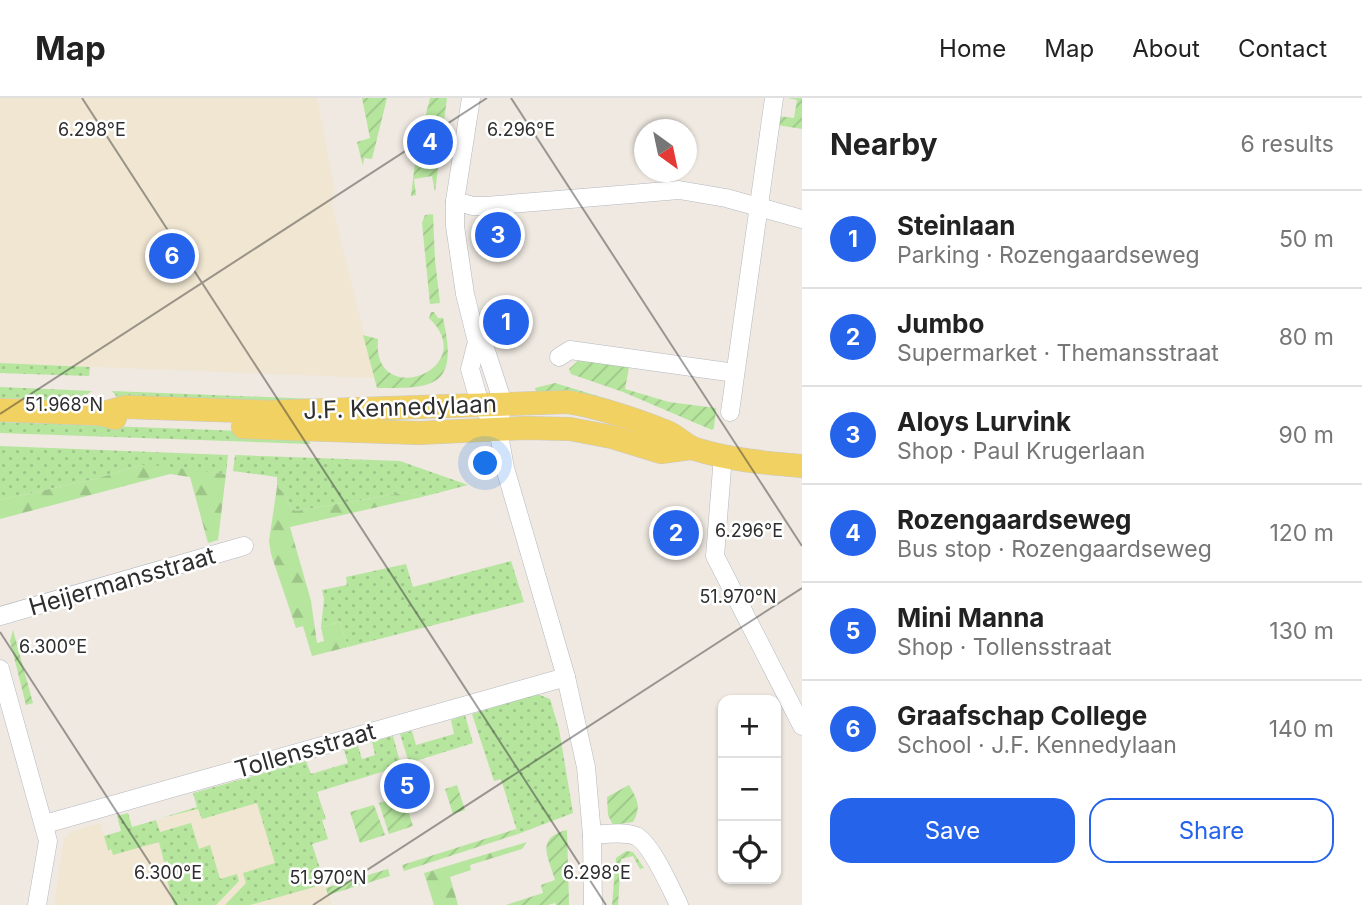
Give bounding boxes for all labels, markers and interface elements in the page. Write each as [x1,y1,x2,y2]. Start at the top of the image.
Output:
text: Map [35,28,106,68]
text: Home [939,34,1006,63]
text: Map [1044,34,1094,63]
text: About [1132,34,1200,63]
text: Contact [1238,34,1327,63]
pin: 4 [407,116,453,168]
text: 6.298°E [58,119,126,140]
text: 6.296°E [487,119,555,140]
north arrow [634,119,697,182]
text: Nearby [830,126,938,162]
text: 6 results [1240,130,1334,158]
pin: 3 [475,209,521,261]
text: Steinlaan [897,210,1015,241]
text: 1 [848,225,858,253]
text: 50 m [1279,225,1334,253]
pin: 6 [149,230,195,282]
text: Parking · Rozengaardseweg [897,241,1200,269]
pin: 1 [483,296,529,348]
text: Jumbo [897,308,984,339]
text: 2 [846,323,860,351]
text: 80 m [1279,323,1334,351]
text: Supermarket · Themansstraat [897,339,1219,367]
street label: J.F. Kennedylaan [303,389,497,425]
text: 51.968°N [25,394,103,415]
text: Aloys Lurvink [897,406,1071,437]
text: 3 [846,421,860,449]
text: 90 m [1279,421,1334,449]
text: Shop · Paul Krugerlaan [897,437,1145,465]
your location [468,446,502,480]
text: Rozengaardseweg [897,504,1132,535]
pin: 2 [653,507,699,559]
text: 4 [845,519,861,547]
text: 120 m [1269,519,1334,547]
text: 6.296°E [715,520,783,541]
text: Bus stop · Rozengaardseweg [897,535,1212,563]
street label: Heijermansstraat [25,540,219,621]
text: 51.970°N [699,586,777,607]
text: Mini Manna [897,602,1044,633]
text: 5 [846,617,860,645]
text: 130 m [1269,617,1334,645]
text: Shop · Tollensstraat [897,633,1112,661]
text: 6.300°E [19,636,87,657]
map controls [718,695,781,884]
button: + [718,695,781,758]
text: Graafschap College [897,700,1147,731]
text: 6 [846,715,860,743]
text: 140 m [1269,715,1334,743]
street label: Tollensstraat [231,716,379,784]
text: School · J.F. Kennedylaan [897,731,1177,759]
button: − [718,758,781,821]
pin: 5 [384,760,430,812]
button: Save [830,798,1075,863]
button: Share [1089,798,1334,863]
button: locate [718,821,781,884]
text: 6.300°E [134,862,202,883]
text: 6.298°E [563,862,631,883]
text: 51.970°N [289,867,367,888]

